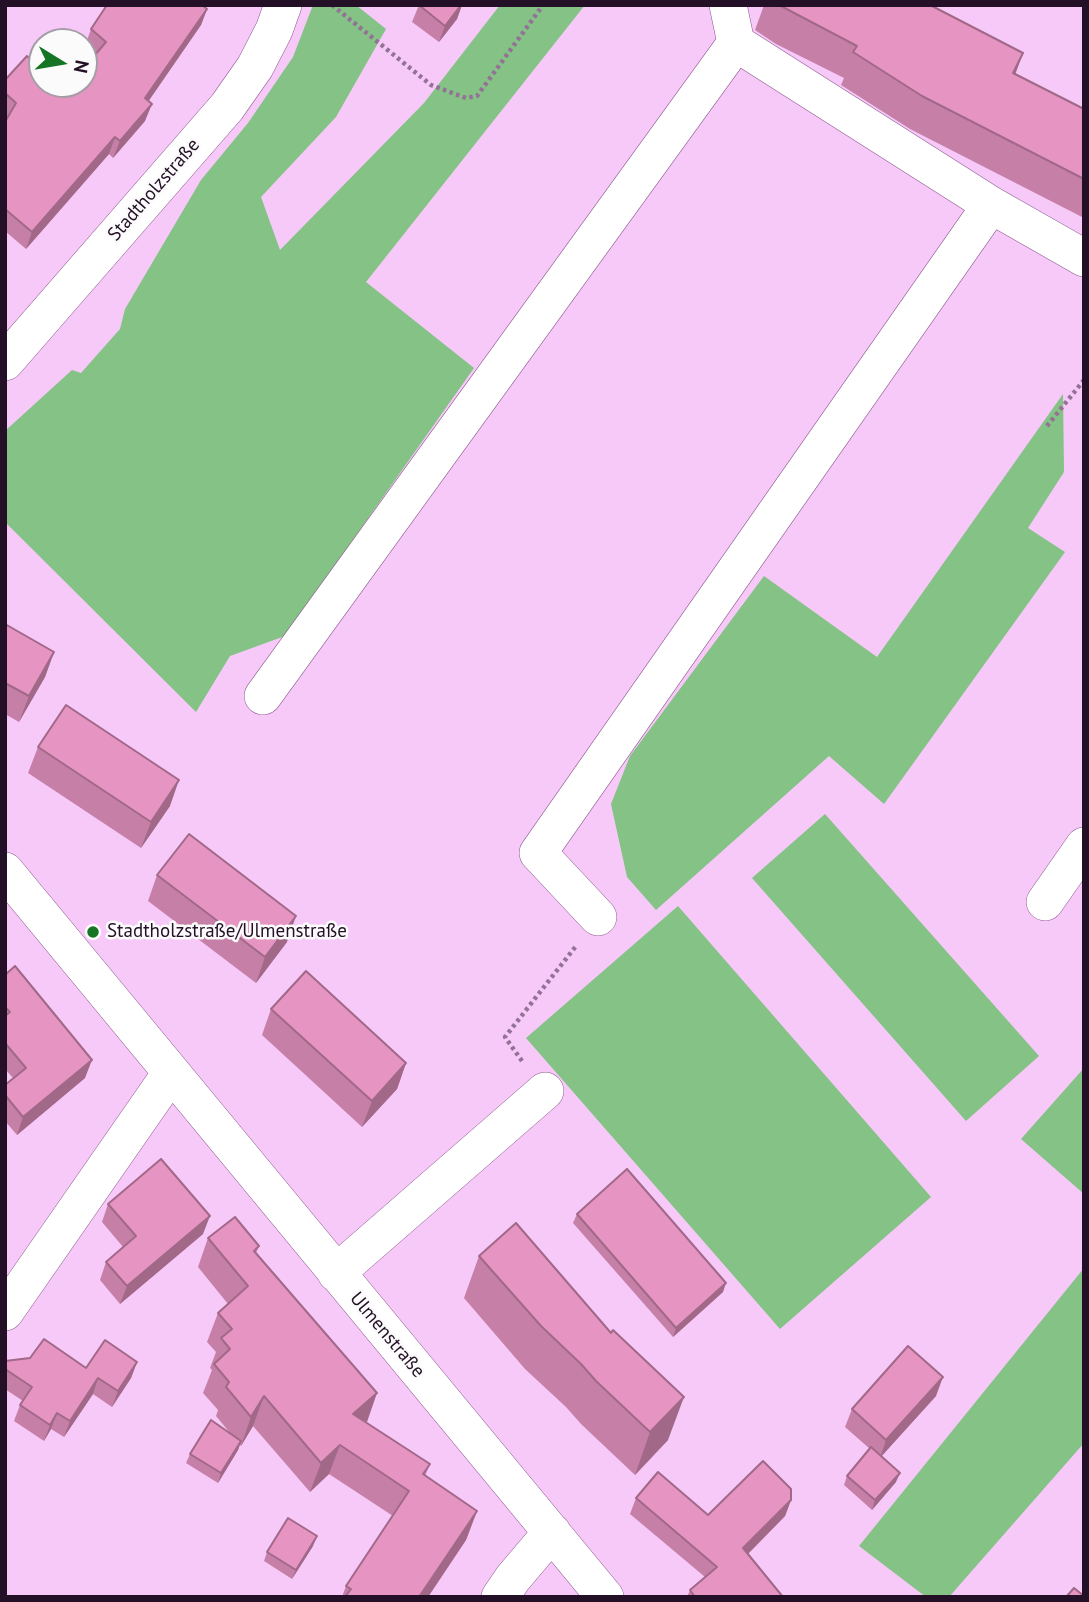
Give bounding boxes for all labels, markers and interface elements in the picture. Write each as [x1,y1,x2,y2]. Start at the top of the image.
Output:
north arrow [28,28,98,98]
text: N [69,58,95,75]
street label: Stadtholzstraße [103,134,205,246]
place label: Stadtholzstraße/Ulmenstraße [107,921,347,943]
marker: Stadtholzstraße/Ulmenstraße [85,924,101,940]
street label: Ulmenstraße [345,1288,429,1382]

